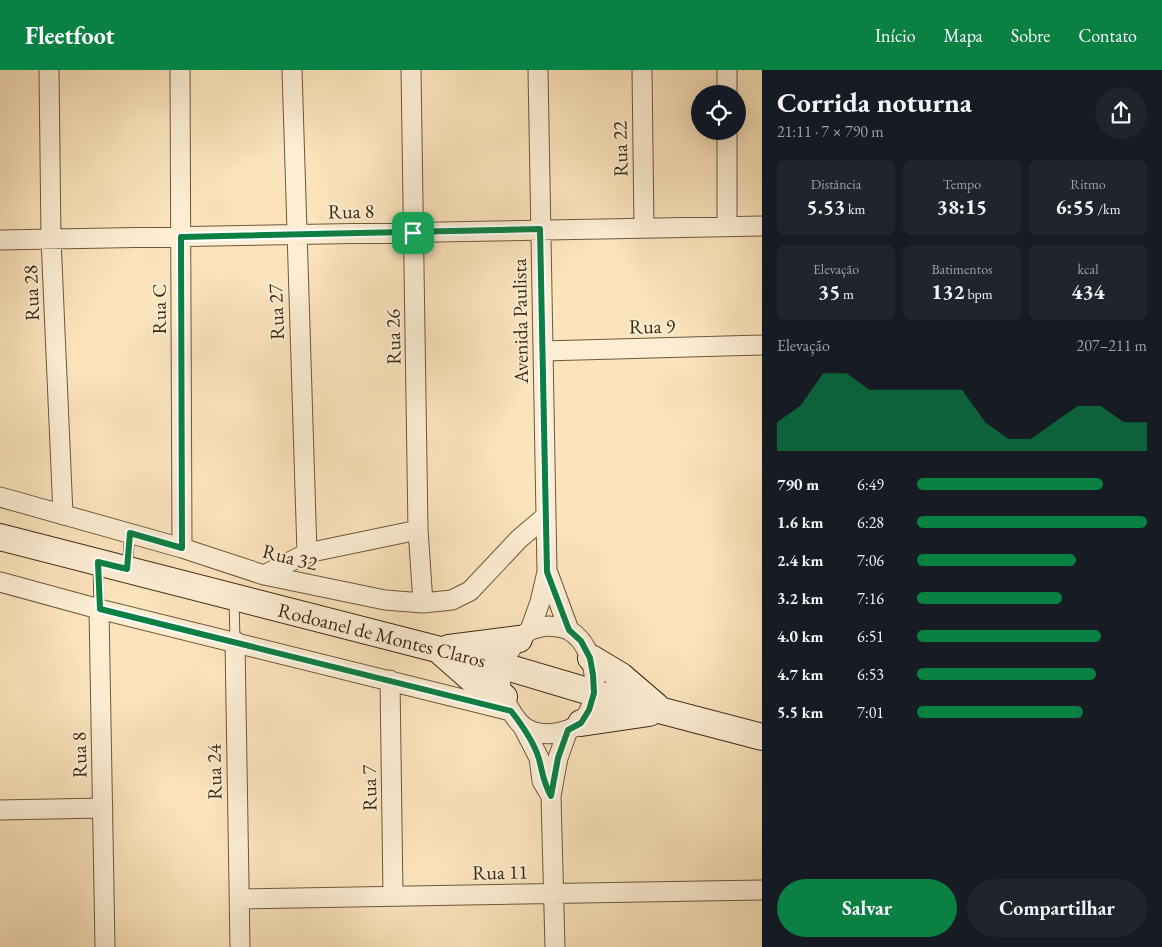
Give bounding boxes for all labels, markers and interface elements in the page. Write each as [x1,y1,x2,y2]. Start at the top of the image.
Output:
text: Fleetfoot [25,20,115,51]
text: Início [875,24,916,47]
text: Mapa [944,24,983,47]
text: Sobre [1011,24,1050,47]
text: Contato [1078,24,1137,47]
text: Corrida noturna [777,84,972,120]
map controls [691,85,746,140]
button: locate [691,85,746,140]
button: share [1095,87,1147,139]
street label: Rua 22 [607,120,633,177]
text: 21:11 · 7 × 790 m [777,121,884,142]
text: Distância [811,175,861,193]
text: Tempo [943,175,981,193]
text: Ritmo [1070,175,1106,193]
text: 5.53 [807,193,845,220]
text: 38:15 [937,193,987,220]
text: 6:55 [1055,193,1095,220]
street label: Rua 8 [328,198,374,224]
text: km [845,200,865,218]
text: /km [1095,200,1121,218]
pin [392,212,434,254]
icon: arrive [399,219,427,247]
street label: Avenida Paulista [506,258,534,385]
text: Elevação [813,260,859,278]
text: Batimentos [931,260,993,278]
text: kcal [1078,260,1099,278]
street label: Rua 28 [17,265,45,321]
text: 35 [818,278,840,305]
text: 132 [931,278,965,305]
text: 434 [1071,278,1105,305]
street label: Rua 27 [262,283,290,340]
street label: Rua C [146,284,172,334]
text: m [840,285,854,303]
text: bpm [965,285,993,303]
street label: Rua 26 [380,308,406,365]
street label: Rua 9 [629,313,676,339]
text: Elevação [777,335,830,356]
text: 207–211 m [1076,335,1147,356]
text: 790 m [777,474,819,495]
text: 6:49 [857,474,884,495]
text: 1.6 km [777,512,823,533]
text: 6:28 [857,512,884,533]
street label: Rua 32 [260,538,321,576]
text: 2.4 km [777,550,823,571]
text: 7:06 [857,550,884,571]
text: 3.2 km [777,588,823,609]
text: 7:16 [857,588,884,609]
street label: Rodoanel de Montes Claros [275,597,489,673]
text: 4.0 km [777,626,823,647]
text: 6:51 [857,626,884,647]
text: 4.7 km [777,664,823,685]
text: 6:53 [857,664,884,685]
text: 5.5 km [777,702,823,723]
text: 7:01 [857,702,884,723]
street label: Rua 8 [66,732,92,778]
street label: Rua 24 [201,743,227,800]
street label: Rua 7 [356,764,382,811]
street label: Rua 11 [472,859,528,885]
button: Salvar [777,879,957,937]
button: Compartilhar [967,879,1147,937]

